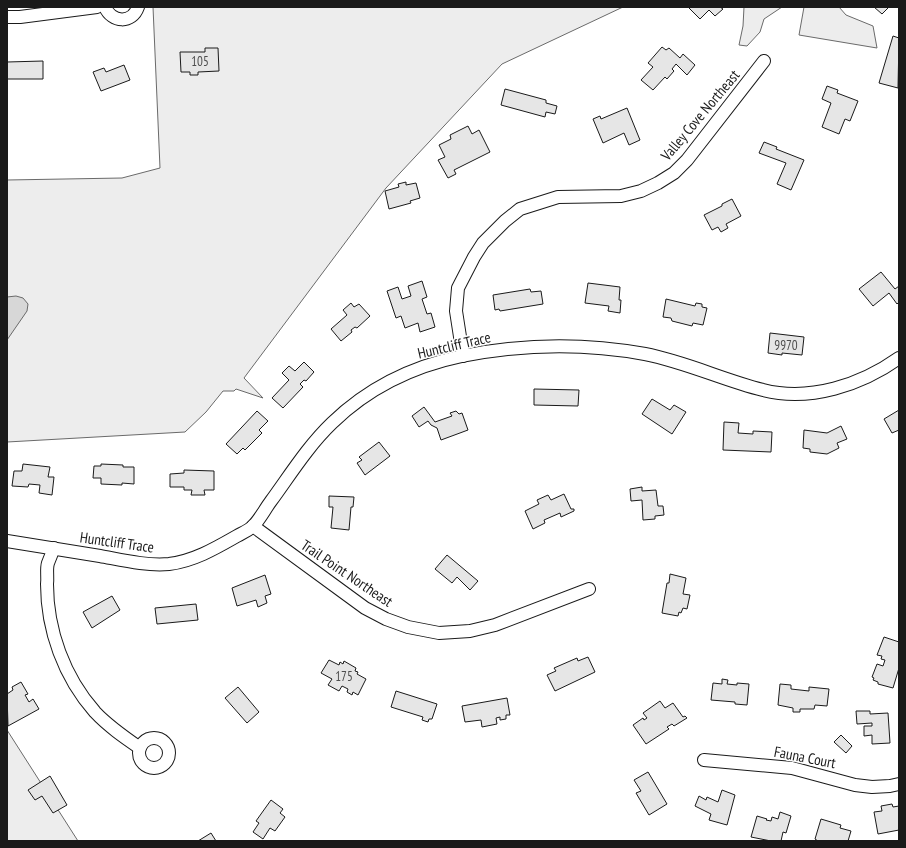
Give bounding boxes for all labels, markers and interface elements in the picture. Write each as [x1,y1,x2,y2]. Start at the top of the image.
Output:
house number: 105 [191,53,209,70]
street label: Valley Cove Northeast [656,66,744,165]
street label: Huntcliff Trace [416,327,492,363]
house number: 9970 [774,337,798,354]
street label: Huntcliff Trace [79,527,155,557]
street label: Trail Point Northeast [298,535,396,611]
house number: 175 [335,668,353,685]
street label: Fauna Court [773,742,837,772]

